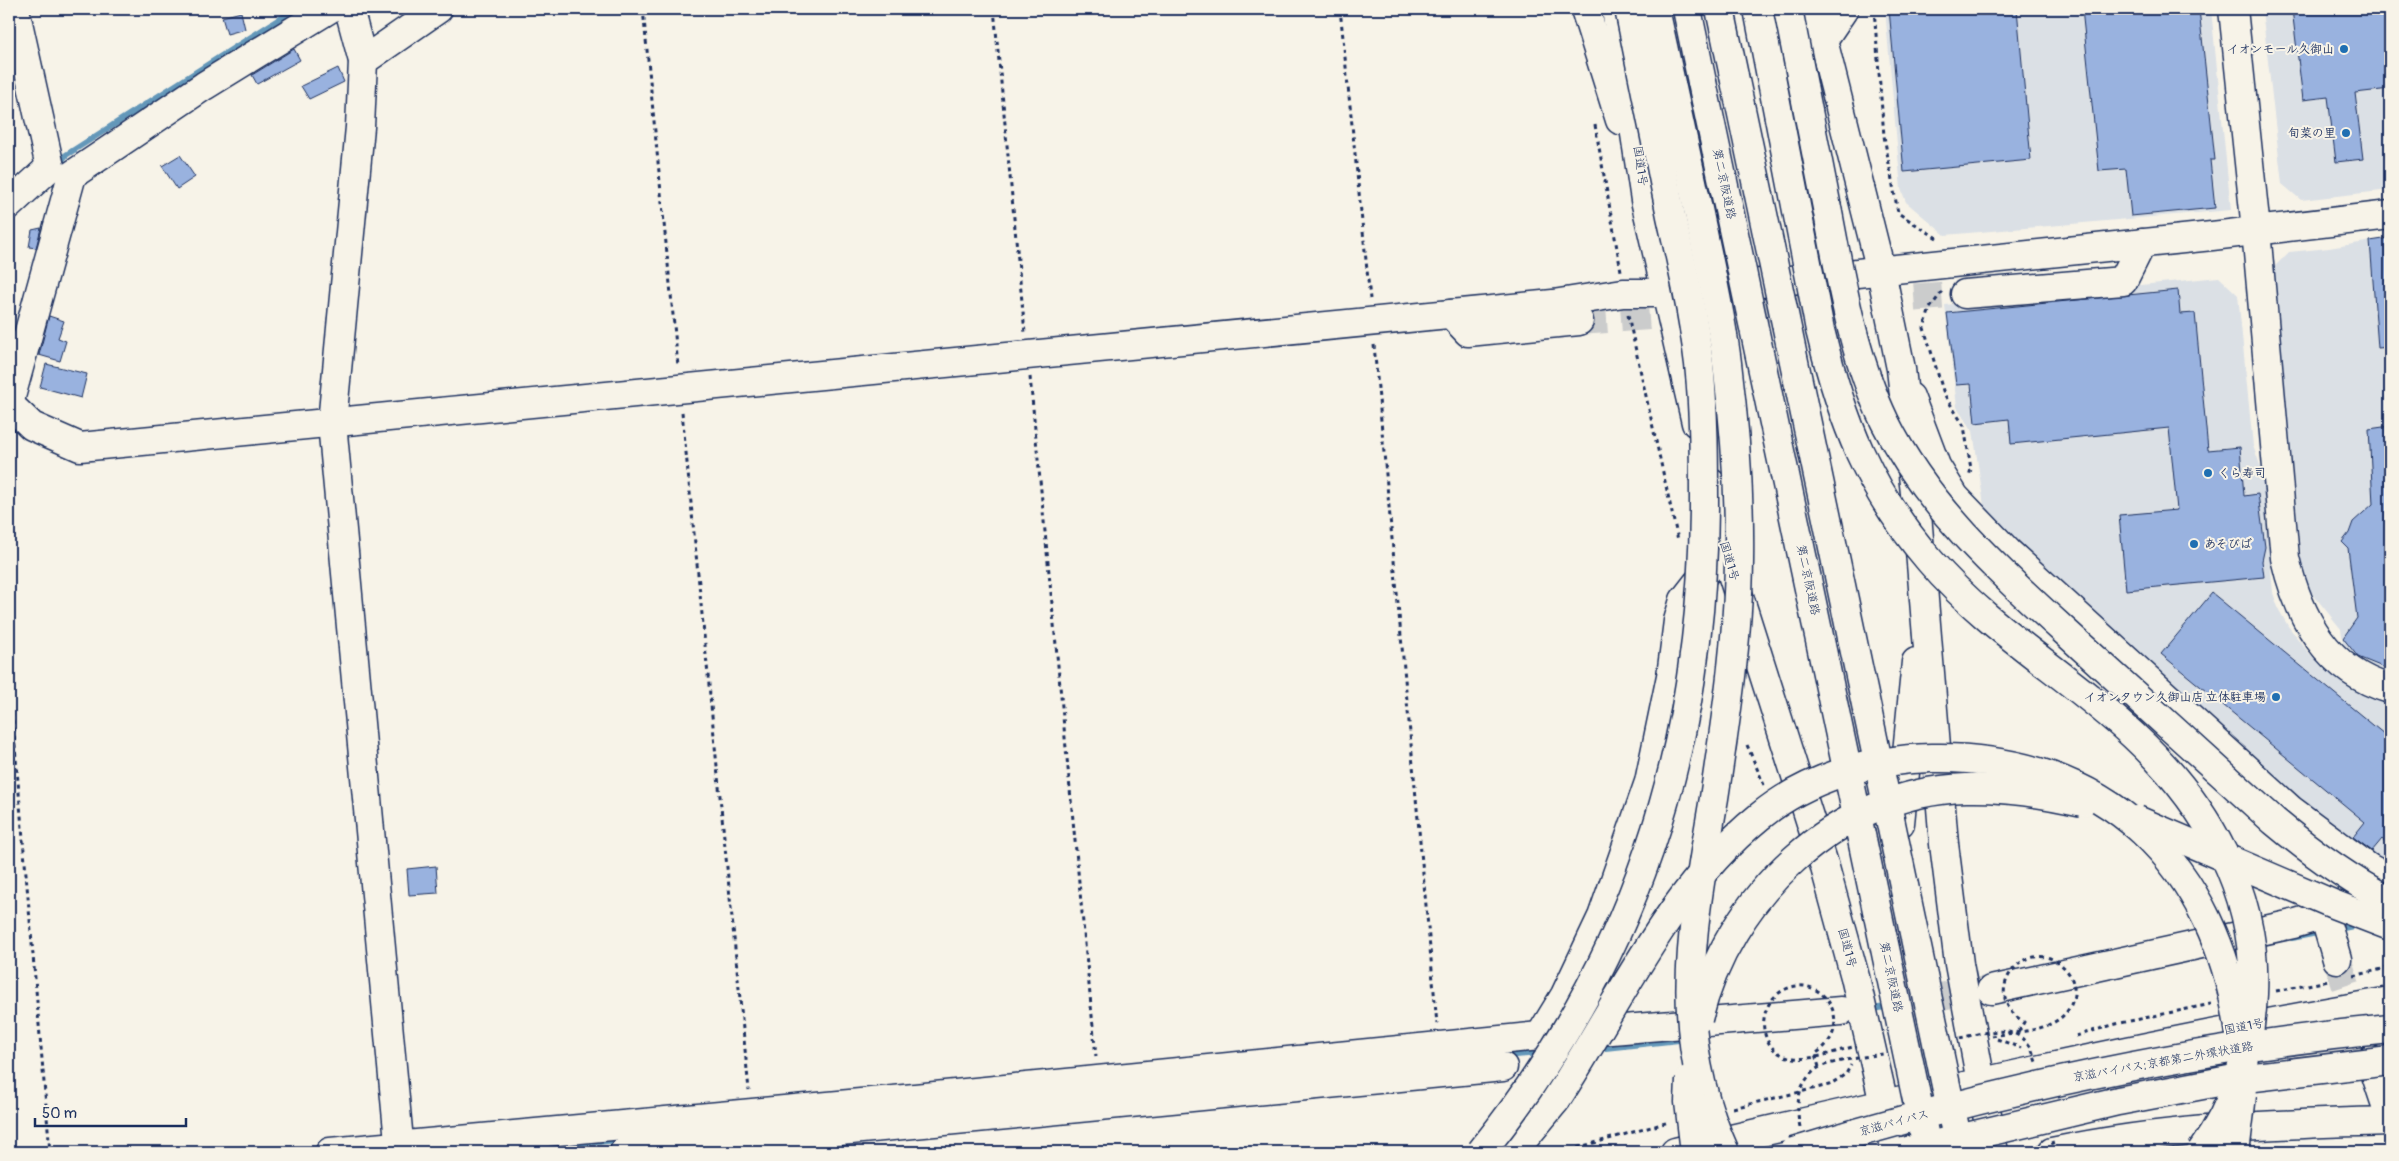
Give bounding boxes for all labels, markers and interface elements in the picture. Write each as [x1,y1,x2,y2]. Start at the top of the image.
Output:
place label: イオンモール久御山 [2227,42,2334,57]
marker: イオンモール久御山 [2338,43,2350,55]
place label: 旬菜の里 [2288,126,2336,141]
marker: 旬菜の里 [2340,127,2352,139]
street label: 国道1号 [1630,145,1650,187]
street label: 第二京阪道路 [1709,147,1739,221]
place label: くら寿司 [2218,466,2266,481]
marker: くら寿司 [2202,467,2214,479]
place label: あそびば [2204,537,2252,552]
marker: あそびば [2188,538,2200,550]
street label: 国道1号 [1716,539,1742,583]
street label: 第二京阪道路 [1793,543,1823,617]
place label: イオンタウン久御山店 立体駐車場 [2084,690,2266,705]
marker: イオンタウン久御山店 立体駐車場 [2270,691,2282,703]
street label: 国道1号 [1834,926,1860,970]
street label: 第二京阪道路 [1876,940,1906,1014]
street label: 国道1号 [2223,1016,2265,1038]
street label: 京滋バイパス;京都第二外環状道路 [2072,1039,2254,1085]
scale bar [35,1096,186,1128]
text: 50 m [42,1104,77,1123]
street label: 京滋バイパス [1857,1106,1931,1140]

